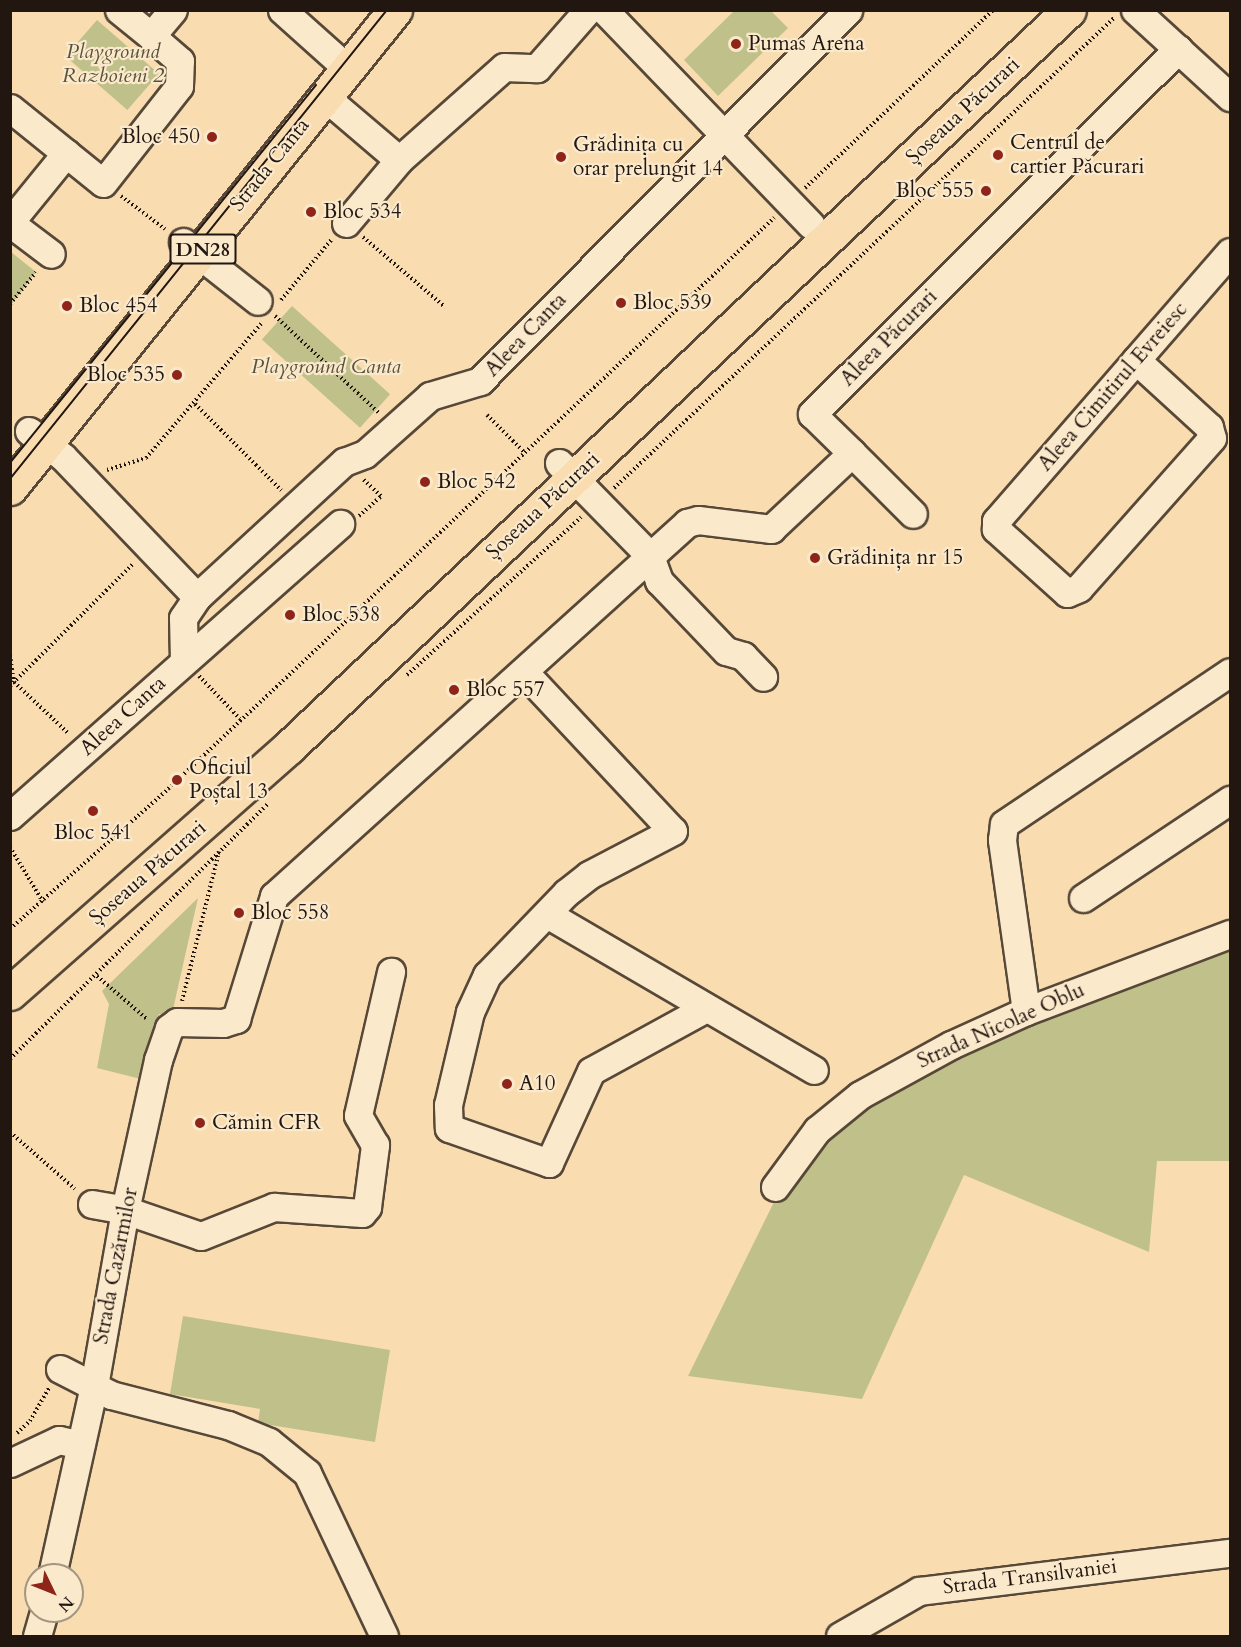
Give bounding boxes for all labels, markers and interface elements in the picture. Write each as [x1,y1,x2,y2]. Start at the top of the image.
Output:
place label: Pumas Arena [748,31,865,57]
marker: Pumas Arena [729,37,743,51]
park label: Playground Razboieni 2 [62,39,164,89]
street label: Șoseaua Păcurari [901,52,1025,170]
street label: Strada Canta [225,113,315,217]
place label: Bloc 450 [122,124,200,150]
marker: Bloc 450 [205,130,219,144]
place label: Centrul de cartier Păcurari [1010,130,1144,180]
place label: Grădinița cu orar prelungit 14 [573,132,723,182]
marker: Centrul de cartier Păcurari [991,148,1005,162]
marker: Grădinița cu orar prelungit 14 [554,150,568,164]
place label: Bloc 555 [896,178,974,204]
marker: Bloc 555 [979,184,993,198]
place label: Bloc 534 [323,199,401,225]
marker: Bloc 534 [304,205,318,219]
road number: DN28 [168,232,238,266]
street label: Aleea Păcurari [835,284,943,392]
street label: Aleea Canta [480,288,572,382]
place label: Bloc 539 [633,290,711,316]
place label: Bloc 454 [79,293,157,319]
marker: Bloc 539 [614,296,628,310]
street label: Aleea Cimitirul Evreiesc [1033,298,1193,476]
marker: Bloc 454 [60,299,74,313]
park label: Playground Canta [251,354,401,380]
place label: Bloc 535 [87,362,165,388]
marker: Bloc 535 [170,368,184,382]
street label: Șoseaua Păcurari [481,447,605,565]
place label: Bloc 542 [437,469,515,495]
marker: Bloc 542 [418,475,432,489]
place label: Grădinița nr 15 [827,545,963,571]
marker: Grădinița nr 15 [808,551,822,565]
place label: Bloc 538 [302,602,380,628]
marker: Bloc 538 [283,608,297,622]
street label: Aleea Canta [75,671,171,761]
place label: Bloc 557 [466,677,544,703]
marker: Bloc 557 [447,683,461,697]
place label: Oficiul Poștal 13 [189,755,268,805]
marker: Oficiul Poștal 13 [170,773,184,787]
marker: Bloc 541 [86,804,100,818]
street label: Șoseaua Păcurari [84,815,212,931]
place label: Bloc 541 [54,820,132,846]
place label: Bloc 558 [251,900,329,926]
marker: Bloc 558 [232,906,246,920]
street label: Strada Nicolae Oblu [913,978,1089,1074]
place label: A10 [519,1071,555,1097]
marker: A10 [500,1077,514,1091]
place label: Cămin CFR [212,1110,321,1136]
marker: Cămin CFR [193,1116,207,1130]
street label: Strada Cazărmilor [88,1186,144,1346]
street label: Strada Transilvaniei [942,1554,1118,1600]
north arrow [24,1563,84,1623]
text: N [53,1591,78,1616]

